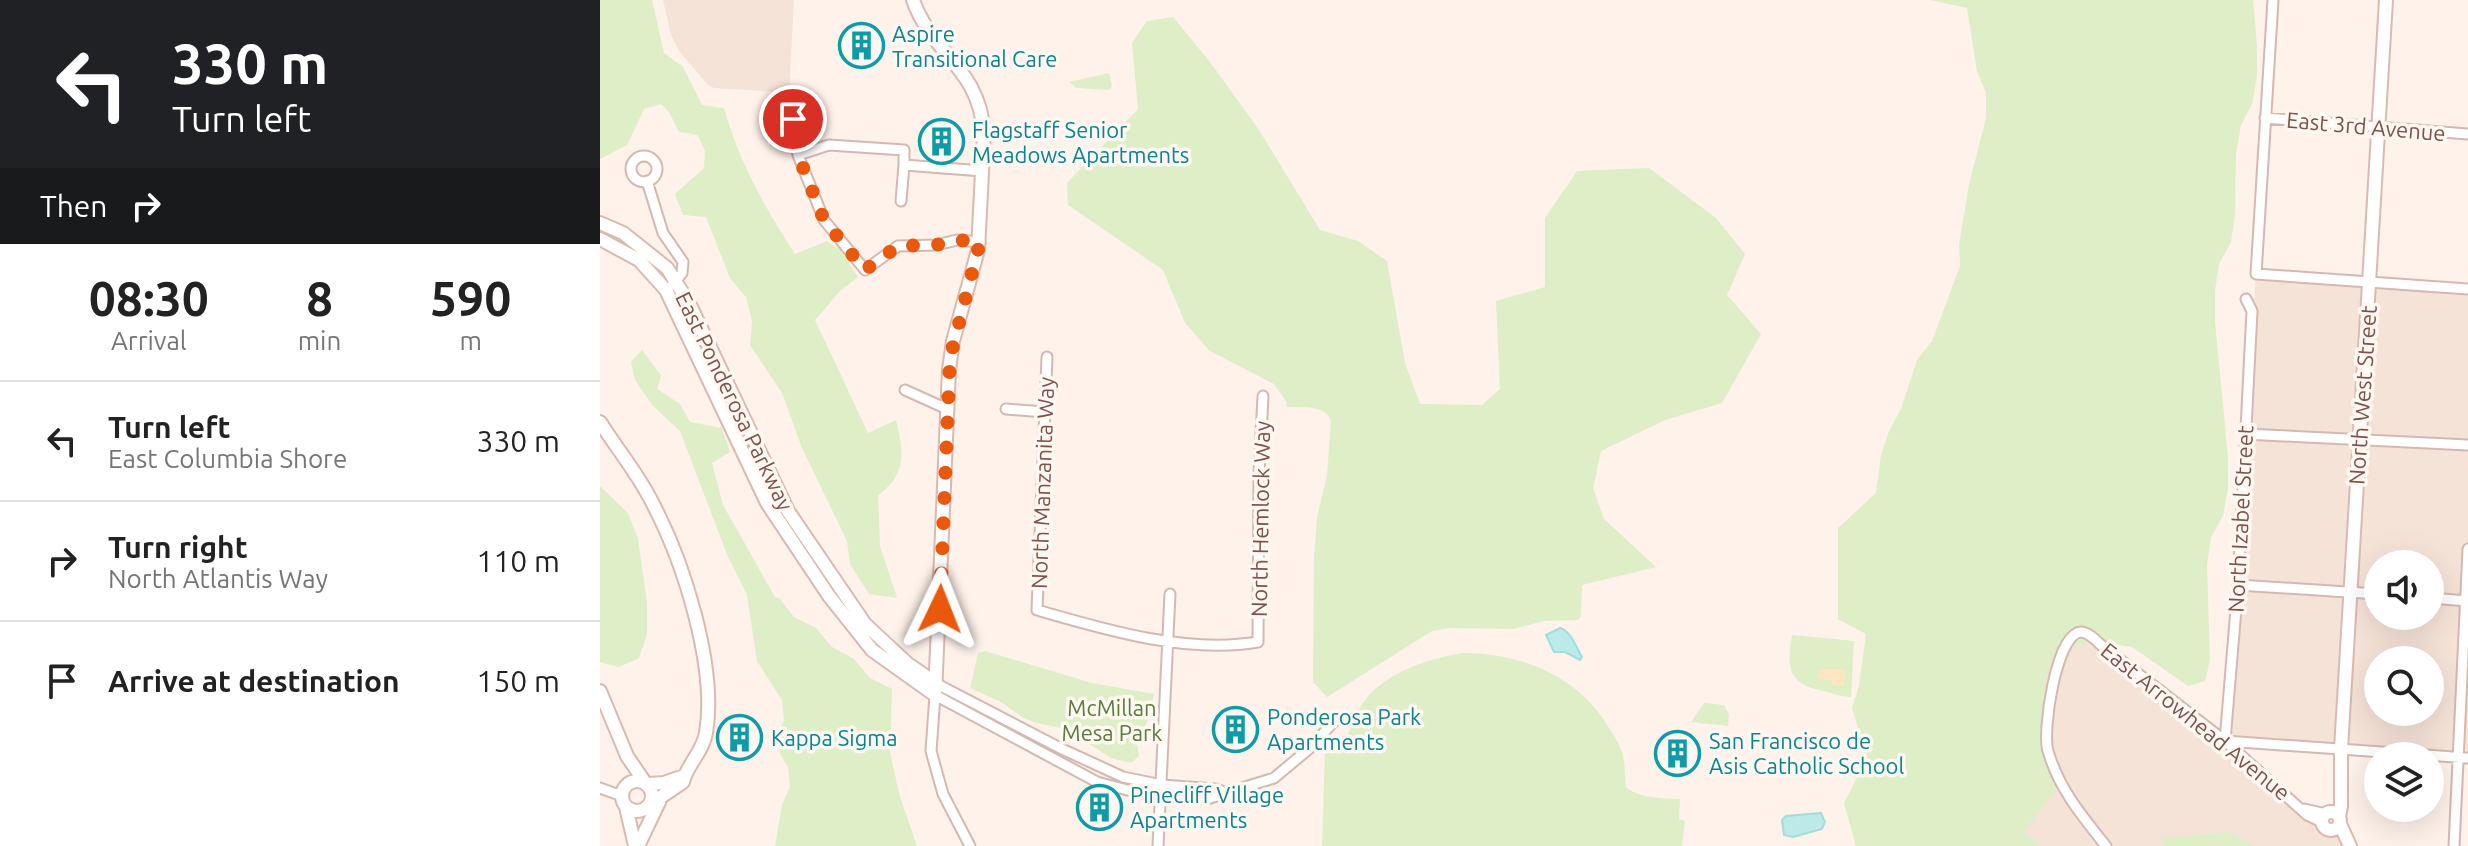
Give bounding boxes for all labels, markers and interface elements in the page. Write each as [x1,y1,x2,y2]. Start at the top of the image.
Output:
place label: Aspire Transitional Care [892,21,1057,71]
building icon: Aspire Transitional Care [837,22,885,70]
icon: left [40,32,144,136]
text: 330 m [172,32,328,95]
pin [759,85,827,153]
icon: arrive [771,97,815,141]
text: Turn left [172,98,311,139]
street label: East 3rd Avenue [2285,107,2447,145]
place label: Flagstaff Senior Meadows Apartments [972,117,1189,167]
building icon: Flagstaff Senior Meadows Apartments [917,118,965,166]
icon: right [124,184,168,228]
text: Then [40,189,108,223]
text: 08:30 [89,271,209,325]
text: 8 [306,271,333,325]
text: 590 [430,271,511,325]
street label: East Ponderosa Parkway [671,288,799,515]
street label: North West Street [2343,304,2381,486]
text: Arrival [111,326,187,355]
text: min [298,326,341,355]
text: m [459,326,482,355]
street label: North Manzanita Way [1026,376,1058,589]
text: Turn left [108,410,230,444]
icon: left [40,419,84,463]
street label: North Hemlock Way [1246,420,1274,617]
text: 330 m [476,424,560,458]
street label: North Izabel Street [2223,424,2257,613]
text: East Columbia Shore [108,444,347,473]
text: Turn right [108,530,248,564]
icon: right [40,539,84,583]
text: 110 m [476,544,560,578]
map controls [2364,550,2444,822]
button: sound [2364,550,2444,630]
text: North Atlantis Way [108,564,328,593]
position arrow [898,567,982,651]
street label: East Arrowhead Avenue [2097,637,2295,805]
button: search [2364,646,2444,726]
icon: arrive [40,659,84,703]
text: Arrive at destination [108,664,400,698]
text: 150 m [476,664,560,698]
park label: McMillan Mesa Park [1062,695,1162,745]
place label: Ponderosa Park Apartments [1267,704,1421,754]
building icon: Ponderosa Park Apartments [1212,705,1260,753]
building icon: Kappa Sigma [716,713,764,761]
place label: Kappa Sigma [771,725,898,750]
place label: San Francisco de Asis Catholic School [1709,728,1904,778]
building icon: San Francisco de Asis Catholic School [1654,729,1702,777]
button: layers [2364,742,2444,822]
place label: Pinecliff Village Apartments [1130,782,1284,832]
building icon: Pinecliff Village Apartments [1075,783,1123,831]

